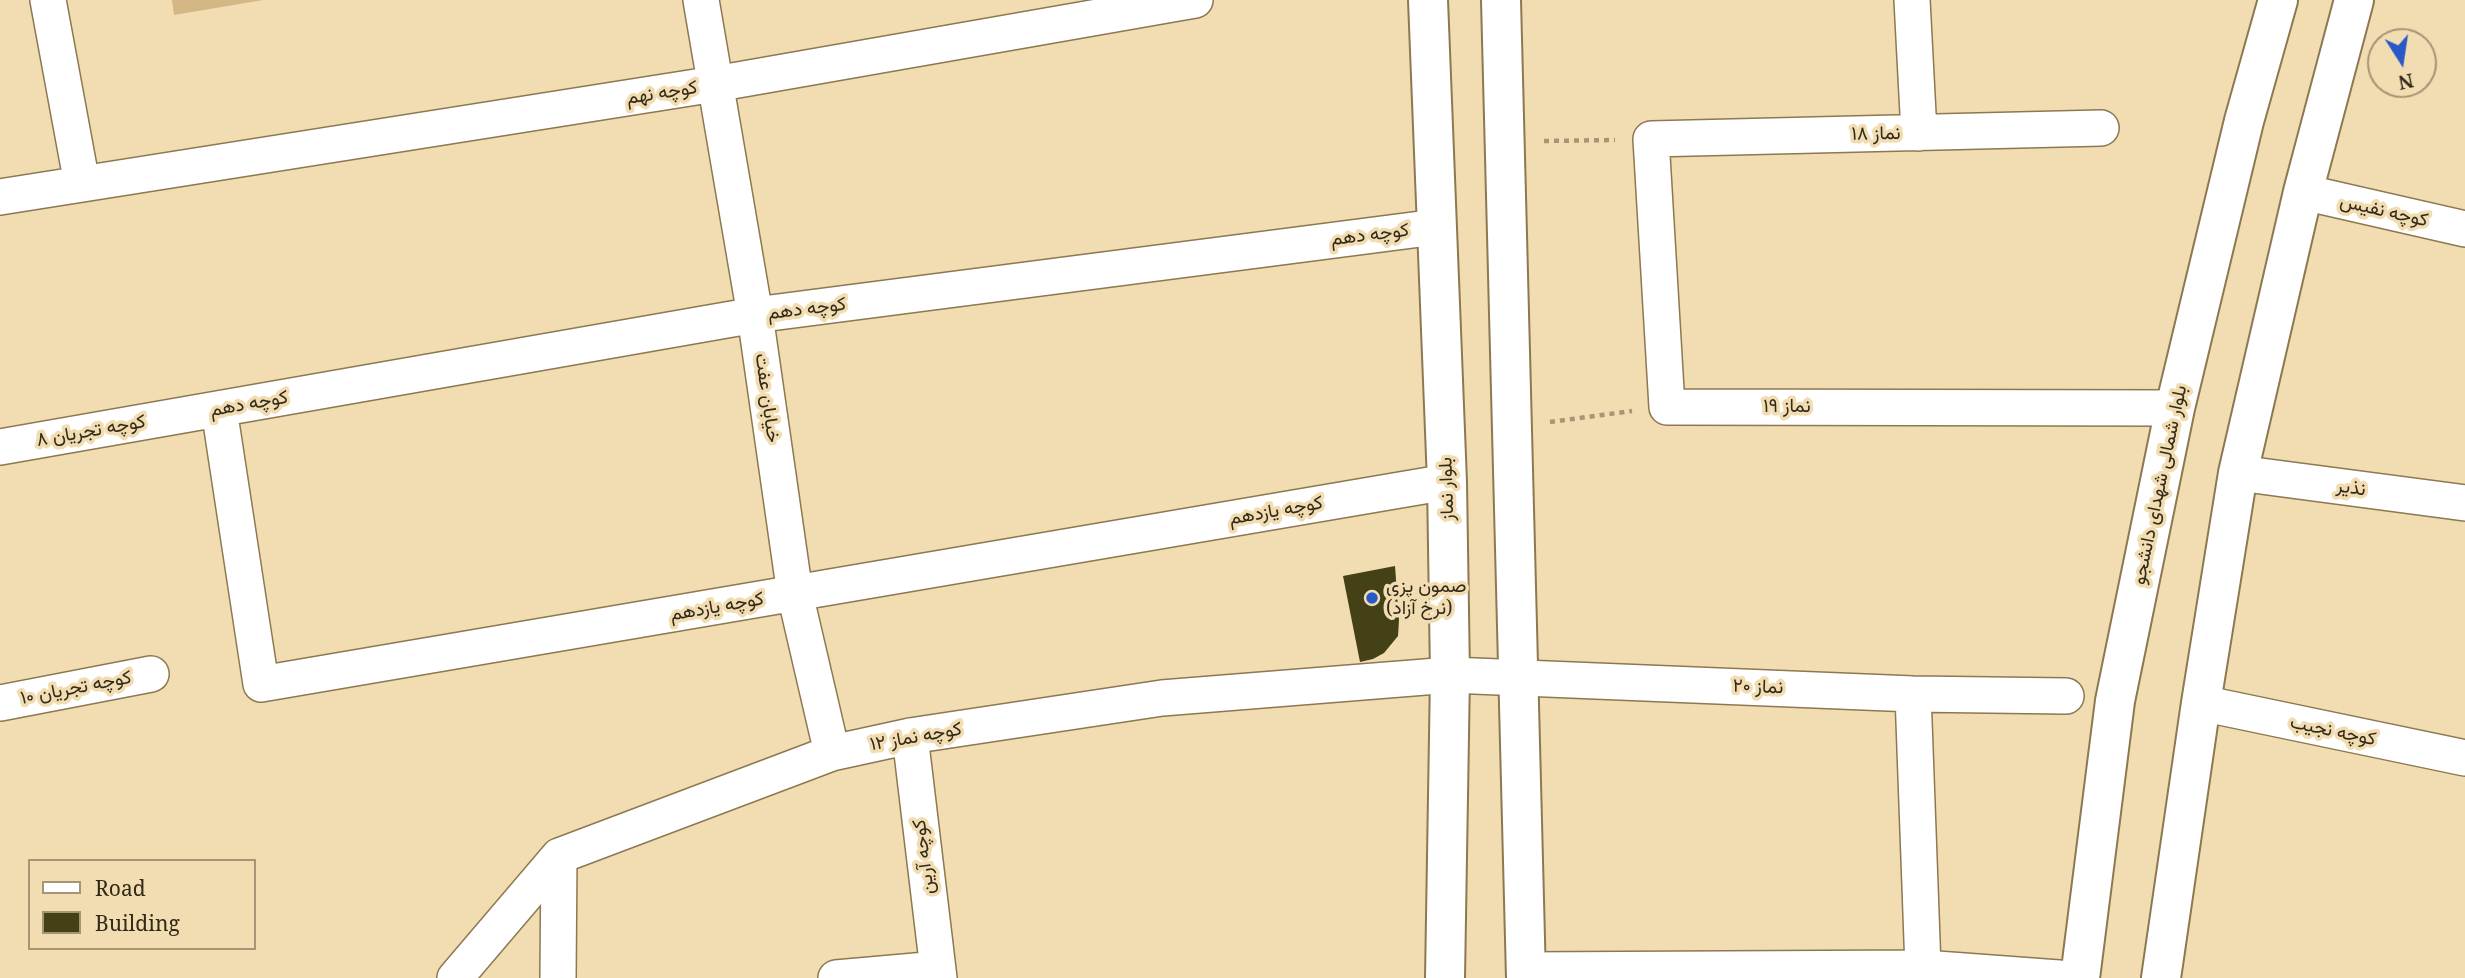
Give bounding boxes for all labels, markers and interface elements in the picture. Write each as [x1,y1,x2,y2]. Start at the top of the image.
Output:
north arrow [2367,28,2437,98]
text: N [2396,67,2416,96]
street label: کوچه نهم [625,76,699,110]
street label: نماز ۱۸ [1851,122,1901,146]
street label: کوچه نفیس [2338,190,2430,232]
street label: کوچه دهم [1330,219,1410,251]
street label: کوچه دهم [767,293,847,325]
street label: خیابان عفت [749,352,785,444]
street label: بلوار شمالی شهدای دانشجو [2128,383,2192,587]
street label: کوچه دهم [208,386,290,422]
street label: نماز ۱۹ [1763,396,1811,418]
street label: کوچه تجریان ۸ [35,410,147,452]
street label: بلوار نماز [1434,457,1460,521]
street label: نذیر [2335,475,2367,501]
street label: کوچه یازدهم [1227,492,1325,530]
place label: صمون پزی (نرخ آزاد) [1386,576,1466,620]
street label: کوچه یازدهم [668,588,766,626]
marker: صمون پزی (نرخ آزاد) [1364,590,1380,606]
street label: کوچه تجریان ۱۰ [19,666,133,710]
street label: نماز ۲۰ [1732,675,1784,699]
street label: کوچه نجیب [2288,711,2378,751]
street label: کوچه نماز ۱۲ [868,718,964,756]
street label: کوچه آرین [908,818,940,896]
legend [28,859,256,950]
text: Road [95,874,146,902]
text: Building [95,909,180,937]

